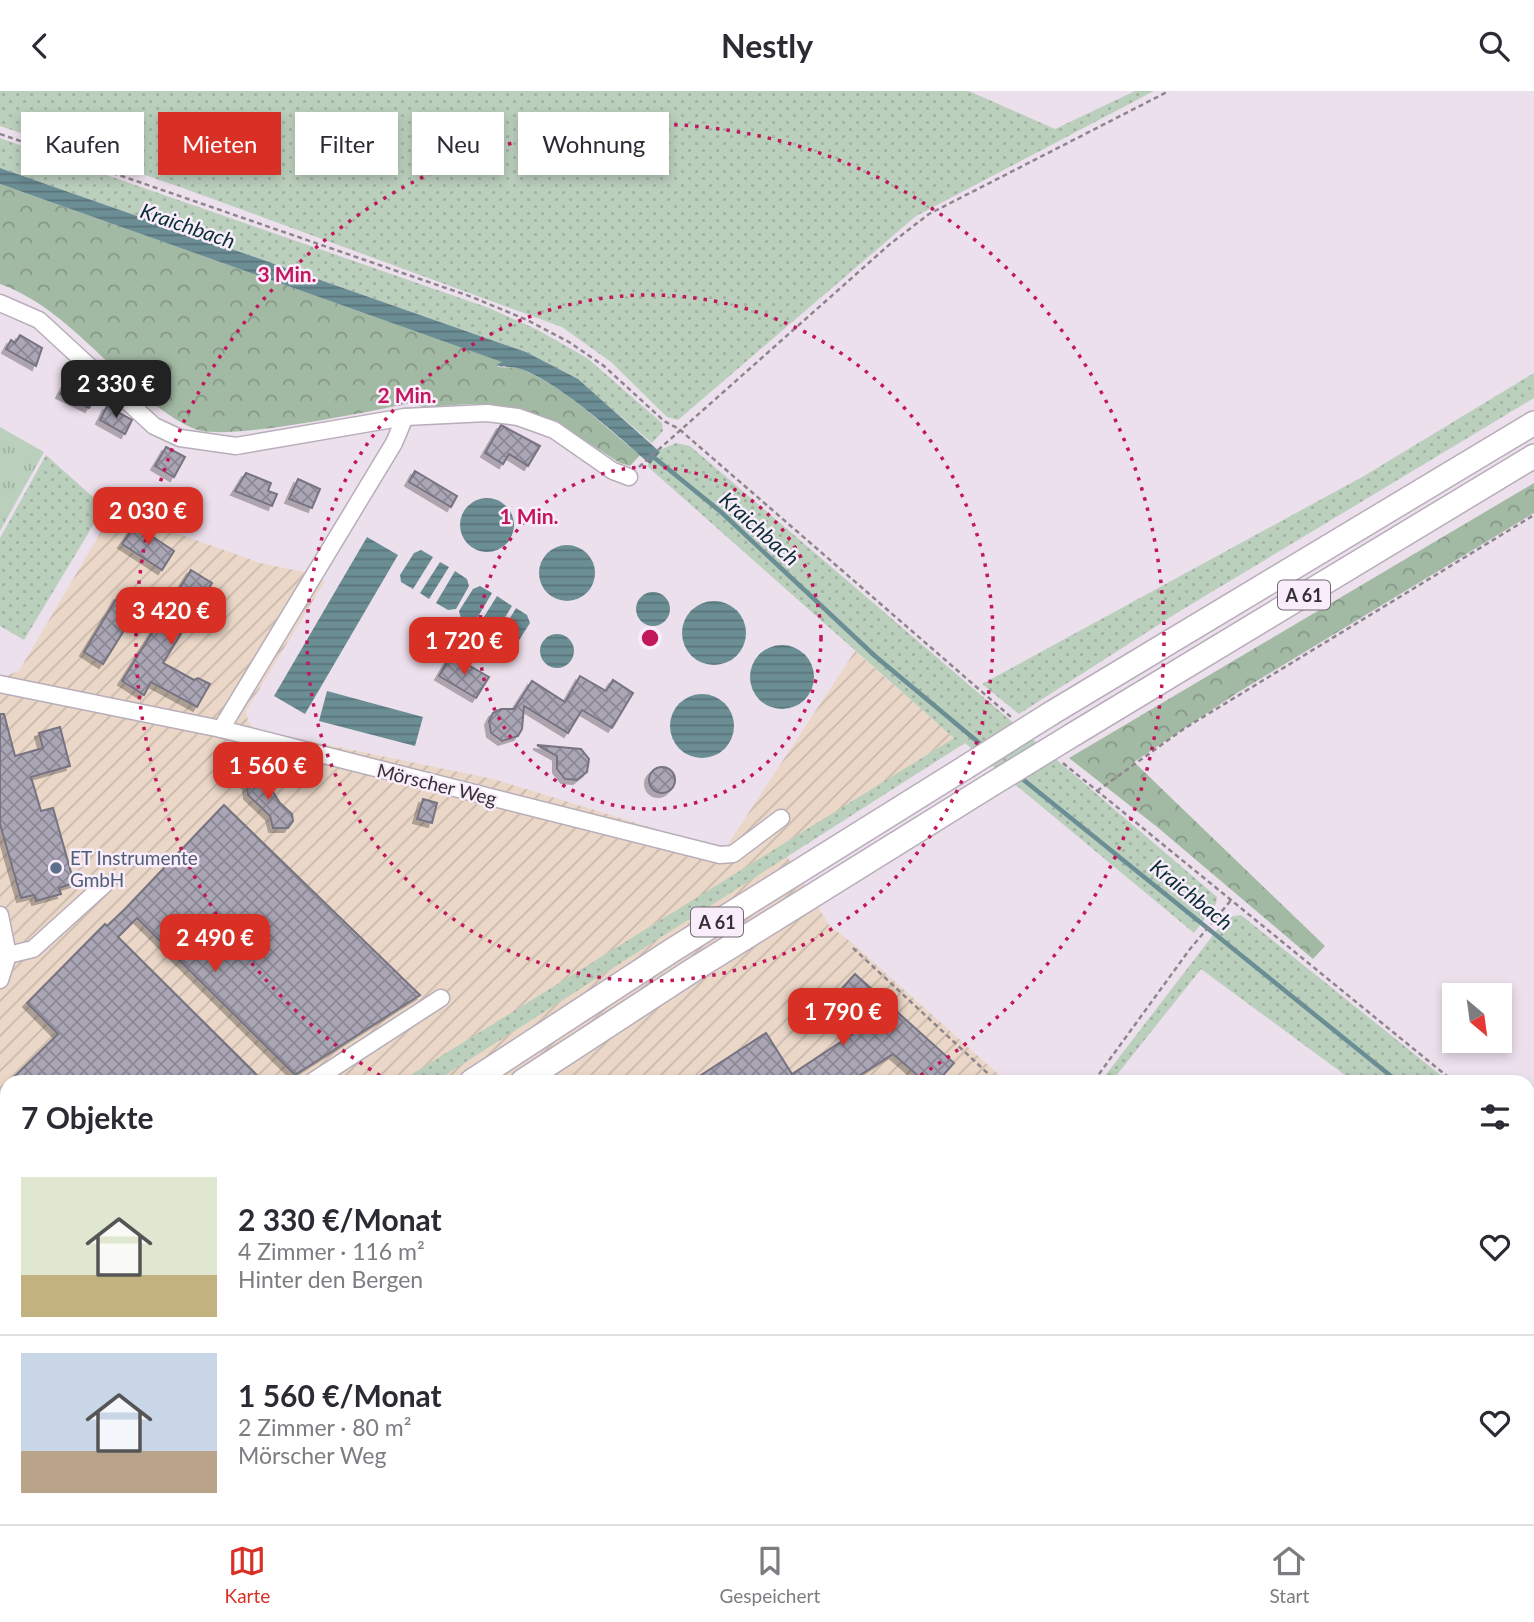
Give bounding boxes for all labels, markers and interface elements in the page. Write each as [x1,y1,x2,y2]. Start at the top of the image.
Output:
text: Nestly [721,26,813,65]
icon: back [21,27,59,65]
icon: search [1475,27,1513,65]
chip: Kaufen [21,112,144,175]
chip: Mieten [158,112,281,175]
chip: Filter [295,112,398,175]
chip: Neu [412,112,504,175]
chip: Wohnung [518,112,669,175]
water label: Kraichbach [137,197,239,253]
text: 3 Min. [257,261,317,286]
pin: 2 330 € [51,361,181,420]
text: 2 330 € [77,369,155,397]
text: 2 Min. [377,382,437,407]
water label: Kraichbach [715,486,805,570]
pin: 2 030 € [83,487,213,547]
text: 2 030 € [109,496,187,524]
text: 1 Min. [499,503,559,528]
road number: A 61 [1278,581,1330,609]
pin: 3 420 € [106,587,236,647]
text: 3 420 € [132,596,210,624]
pin: 1 720 € [399,617,529,677]
text: 1 720 € [425,626,503,654]
centre of rings [638,626,662,650]
pin: 1 560 € [203,743,333,802]
text: 1 560 € [229,751,307,779]
street label: Mörscher Weg [375,758,499,810]
place label: ET Instrumente GmbH [70,846,198,891]
water label: Kraichbach [1146,853,1238,935]
marker: ET Instrumente GmbH [48,860,64,876]
road number: A 61 [691,907,743,937]
pin: 2 490 € [150,915,280,974]
text: 2 490 € [176,923,254,951]
north arrow [1442,983,1512,1053]
map controls [1442,983,1512,1053]
pin: 1 790 € [778,989,908,1048]
text: 1 790 € [804,997,882,1025]
icon: filters [1476,1098,1514,1136]
text: 7 Objekte [21,1099,153,1135]
text: 2 330 €/Monat [238,1201,442,1237]
icon: home [77,1205,161,1289]
icon: heart [1476,1228,1514,1266]
text: 4 Zimmer · 116 m² [238,1237,425,1265]
text: Hinter den Bergen [238,1265,423,1293]
text: 1 560 €/Monat [238,1377,442,1413]
icon: home [77,1381,161,1465]
icon: heart [1476,1404,1514,1442]
text: 2 Zimmer · 80 m² [238,1413,411,1441]
text: Mörscher Weg [238,1441,386,1469]
tab: Karte [225,1542,270,1607]
tab: Gespeichert [720,1542,820,1607]
tab: Start [1269,1542,1309,1607]

